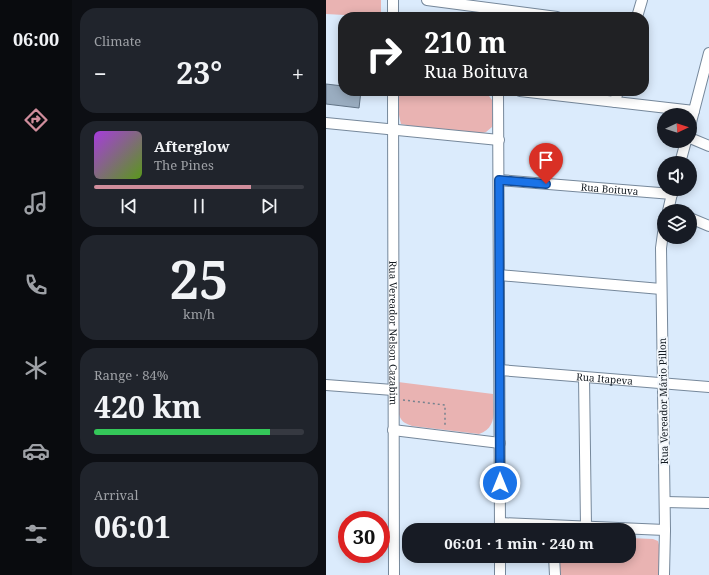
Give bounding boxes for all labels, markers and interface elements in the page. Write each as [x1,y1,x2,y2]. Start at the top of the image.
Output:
text: 210 m [424,23,506,61]
text: 06:00 [13,27,59,51]
icon: right [358,28,410,80]
text: Climate [94,32,141,50]
text: 23° [176,52,222,93]
text: − [94,58,107,88]
text: + [292,58,304,88]
text: Rua Boituva [424,59,528,83]
icon: directions [22,106,50,134]
north arrow [657,108,697,148]
map controls [657,108,697,244]
text: Afterglow [154,136,230,156]
pin [529,143,563,184]
icon: arrive [535,149,557,171]
text: The Pines [154,156,214,174]
button: sound [657,156,697,196]
street label: Rua Boituva [580,180,639,198]
icon: music [22,189,50,217]
icon: previous [118,195,140,217]
icon: pause [188,195,210,217]
icon: next [258,195,280,217]
button: layers [657,204,697,244]
text: 25 [170,243,228,314]
street label: Rua Vereador Nelson Cazabim [386,261,401,406]
icon: phone [22,271,50,299]
text: km/h [183,305,215,323]
street label: Rua Vereador Mário Pillon [655,337,671,464]
icon: climate [22,354,50,382]
text: Range · 84% [94,366,168,384]
street label: Rua Itapeva [576,369,634,388]
text: 420 km [94,386,201,427]
icon: car [22,437,50,465]
position arrow [479,462,521,504]
text: Arrival [94,486,138,504]
text: 06:01 [94,506,171,547]
speed limit sign: 30 [338,511,390,563]
icon: filters [22,520,50,548]
text: 06:01 · 1 min · 240 m [444,533,594,553]

